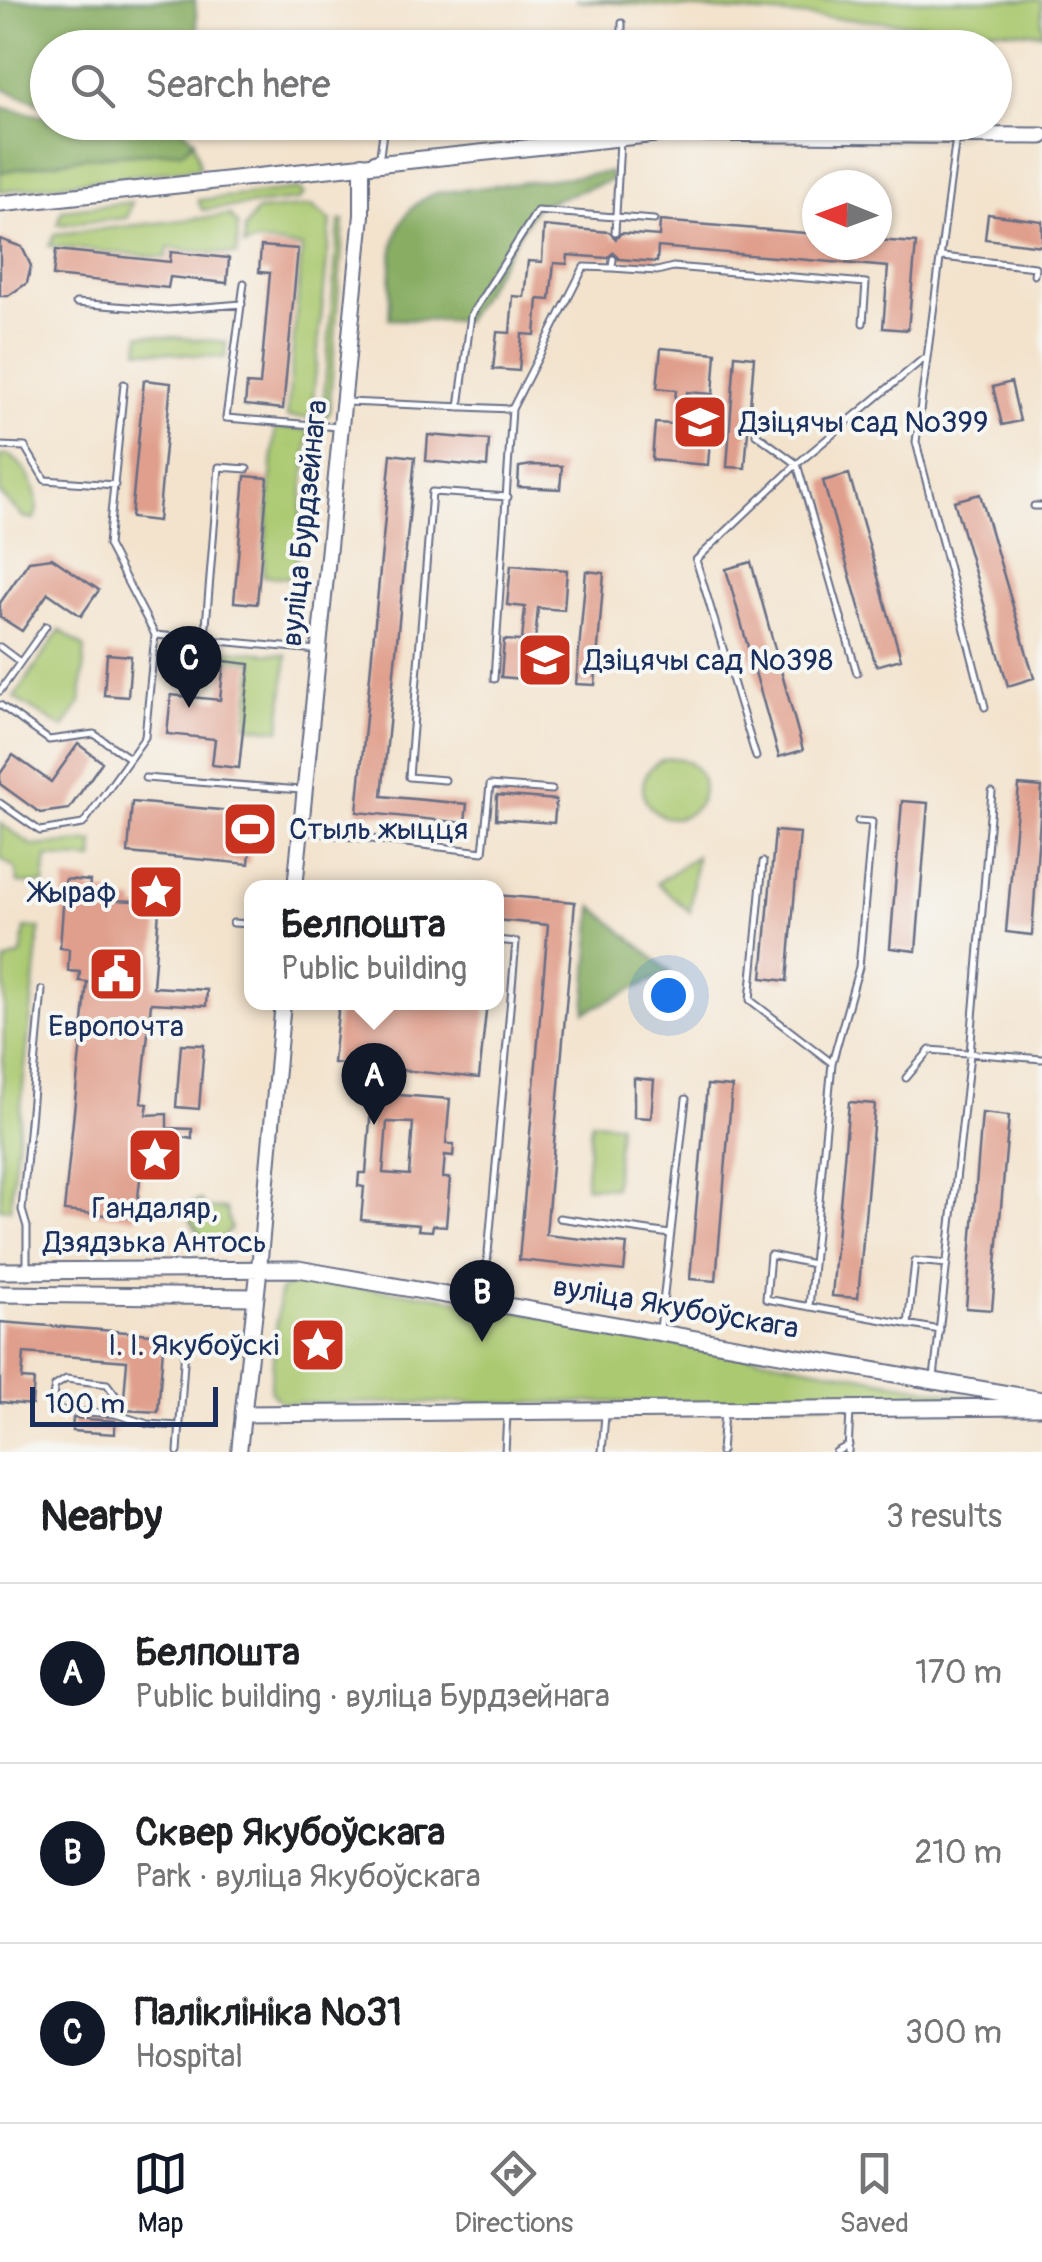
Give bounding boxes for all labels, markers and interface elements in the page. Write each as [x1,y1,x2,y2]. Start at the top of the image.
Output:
search box [30,30,1012,140]
icon: search [65,58,120,113]
text: Search here [145,61,331,109]
north arrow [802,170,892,260]
school or university icon: Дзіцячы сад №399 [670,392,730,452]
street label: вуліца Бурдзейнага [273,398,336,648]
place label: Дзіцячы сад №399 [738,404,988,441]
pin: C [156,626,222,708]
school or university icon: Дзіцячы сад №398 [515,630,575,690]
place label: Дзіцячы сад №398 [583,642,833,679]
sports icon: Стыль жыцця [220,799,280,859]
place label: Стыль жыцця [289,811,468,848]
place icon: Жыраф [126,862,186,922]
place label: Жыраф [26,874,117,911]
popup [244,880,504,1010]
text: Белпошта [281,901,446,949]
public building icon: Европочта [86,944,146,1004]
text: Public building [281,949,467,989]
your location [643,970,694,1021]
place label: Европочта [48,1008,184,1045]
pin: A [342,1042,406,1125]
place icon: Гандаляр, Дзядзька Антось [125,1125,185,1185]
place label: Гандаляр, Дзядзька Антось [42,1190,267,1261]
pin: B [450,1260,514,1342]
street label: вуліца Якубоўскага [550,1268,802,1347]
place icon: І. І. Якубоўскі [288,1315,348,1375]
place label: І. І. Якубоўскі [108,1327,279,1364]
scale bar [30,1382,218,1426]
text: 100 m [45,1387,125,1422]
text: Nearby [40,1491,162,1543]
text: 3 results [886,1497,1002,1537]
text: Белпошта [135,1629,300,1677]
text: A [62,1653,83,1693]
text: 170 m [915,1653,1002,1693]
text: Public building · вуліца Бурдзейнага [135,1677,610,1717]
text: Сквер Якубоўскага [135,1809,445,1857]
text: B [63,1833,82,1873]
text: 210 m [914,1833,1002,1873]
text: Park · вуліца Якубоўскага [135,1857,481,1897]
text: Паліклініка №31 [135,1989,402,2037]
text: C [63,2013,82,2053]
text: 300 m [905,2013,1002,2053]
text: Hospital [135,2037,243,2077]
tab: Map [133,2146,188,2241]
tab: Directions [454,2146,573,2241]
tab: Saved [839,2146,909,2241]

